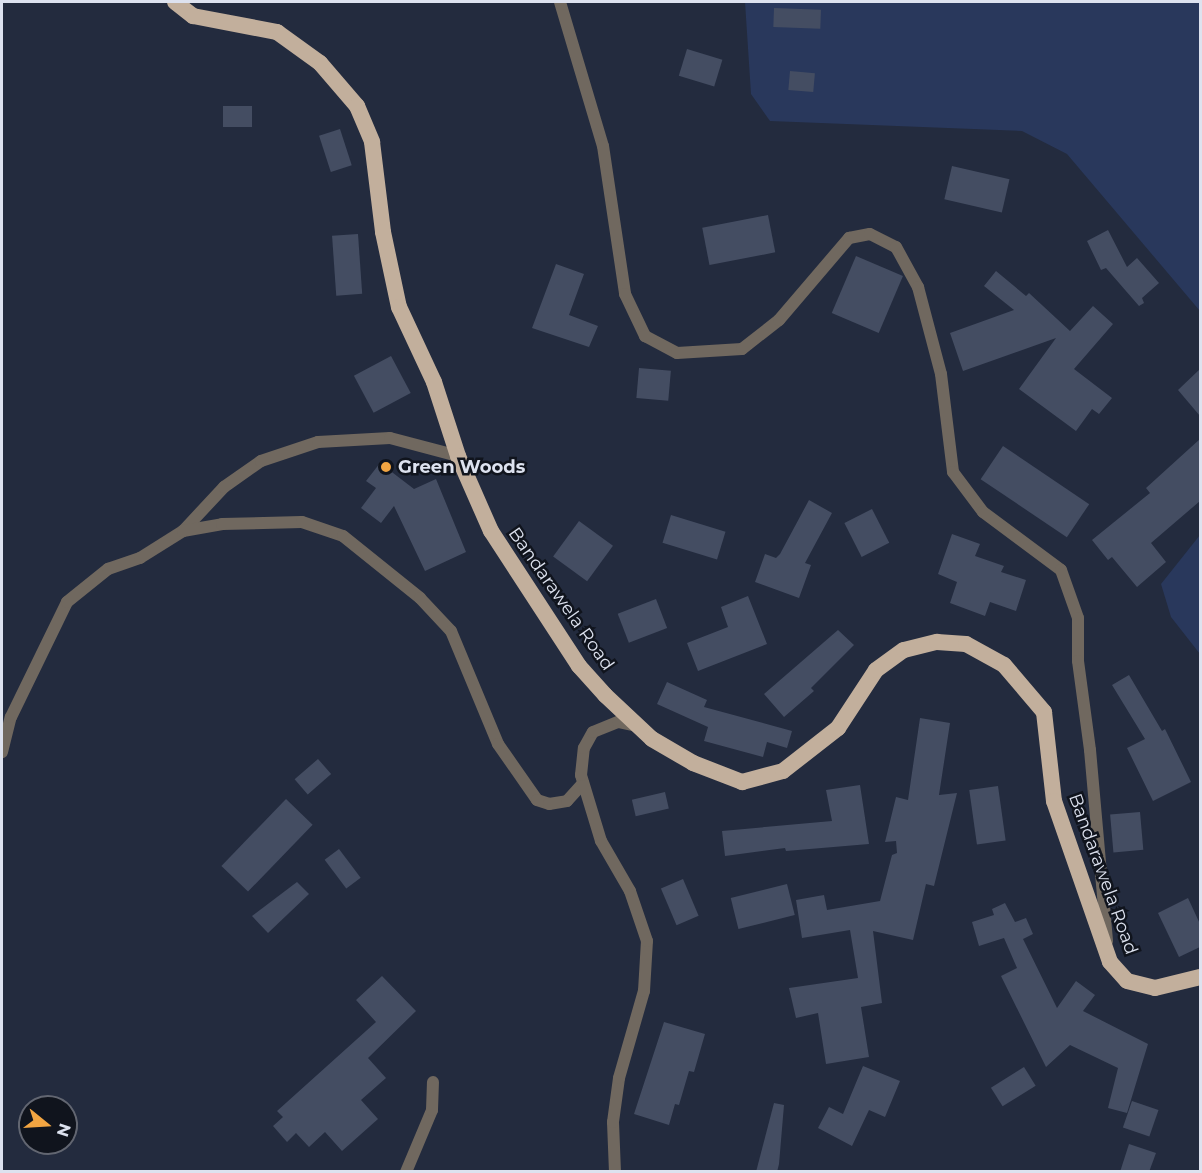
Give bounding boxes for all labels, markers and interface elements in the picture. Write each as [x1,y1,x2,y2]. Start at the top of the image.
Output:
place label: Green Woods [398,456,525,478]
marker: Green Woods [379,460,393,474]
street label: Bandarawela Road [503,523,619,675]
street label: Bandarawela Road [1064,791,1142,957]
north arrow [18,1095,78,1155]
text: N [53,1121,75,1139]

